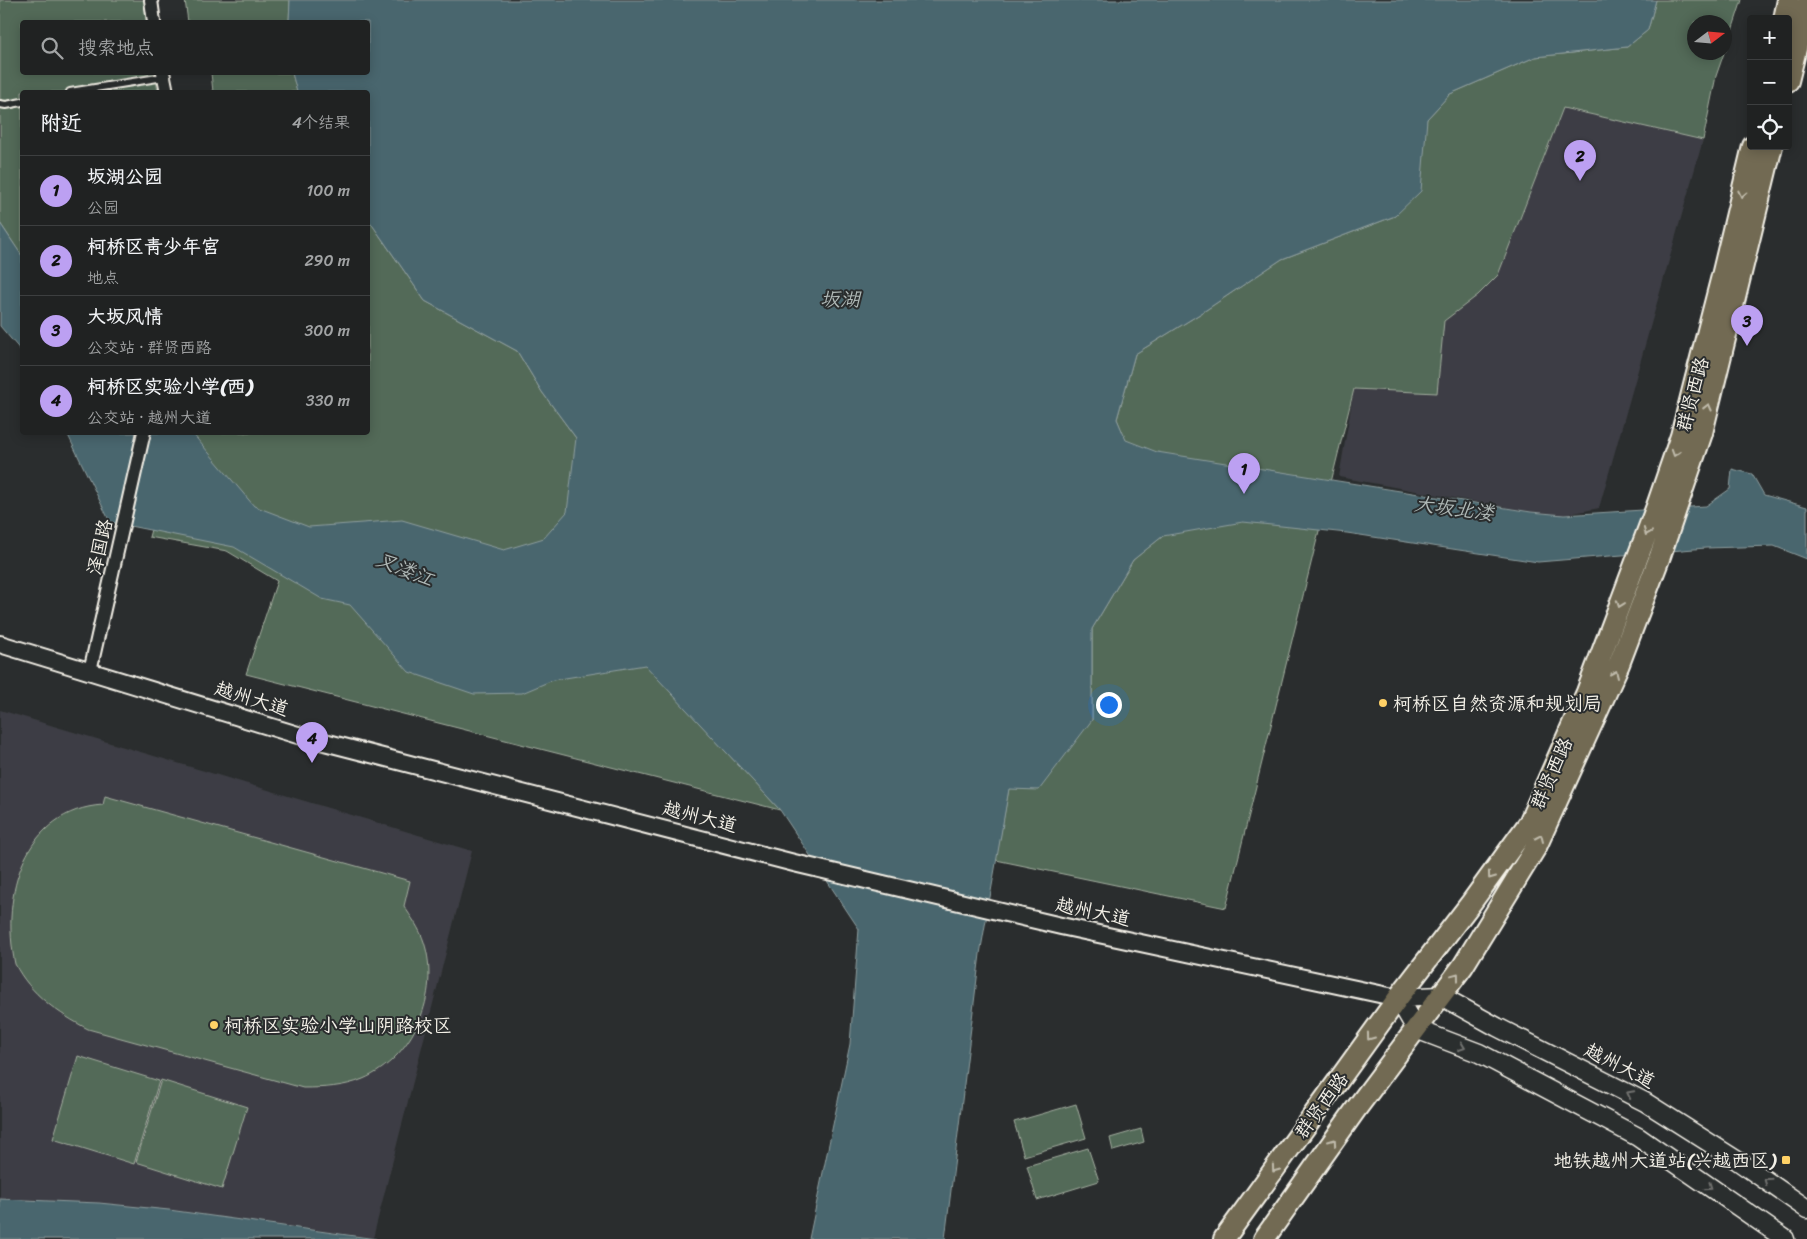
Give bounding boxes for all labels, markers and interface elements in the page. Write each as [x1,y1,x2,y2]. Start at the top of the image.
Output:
north arrow [1687,15,1732,60]
map controls [1747,15,1792,150]
button: + [1747,15,1792,60]
search box [20,20,370,75]
text: 搜索地点 [78,31,154,64]
icon: search [38,34,66,62]
button: − [1747,60,1792,105]
text: 附近 [40,104,82,142]
button: locate [1747,105,1792,150]
text: 4个结果 [292,108,350,137]
pin: 2 [1564,140,1596,181]
text: 坂湖公园 [87,160,163,193]
text: 1 [53,176,59,205]
text: 100 m [306,176,350,205]
one-way arrow [1737,189,1748,198]
text: 公园 [87,193,119,222]
text: 柯桥区青少年宫 [87,230,220,263]
text: 2 [51,246,61,275]
text: 290 m [304,246,350,275]
text: 地点 [87,263,119,292]
water label: 坂湖 [820,282,862,317]
text: 大坂风情 [87,300,163,333]
pin: 3 [1731,305,1763,346]
text: 3 [52,316,60,345]
text: 300 m [305,316,350,345]
text: 公交站 · 群贤西路 [87,333,212,362]
street label: 群贤西路 [1667,353,1718,435]
text: 柯桥区实验小学(西) [87,370,252,403]
text: 4 [51,386,61,415]
text: 330 m [306,386,350,415]
text: 公交站 · 越州大道 [87,403,212,432]
one-way arrow [1703,403,1713,411]
one-way arrow [1671,448,1681,456]
pin: 1 [1228,453,1260,494]
water label: 大坂北溇 [1412,486,1497,531]
street label: 泽国路 [77,516,122,579]
one-way arrow [1643,527,1653,536]
water label: 叉溇江 [370,542,440,597]
one-way arrow [1616,599,1626,608]
one-way arrow [1609,670,1619,679]
street label: 越州大道 [211,672,293,725]
place label: 柯桥区自然资源和规划局 [1393,687,1602,720]
your location [1096,692,1122,718]
marker: 柯桥区自然资源和规划局 [1377,697,1389,709]
pin: 4 [296,722,328,763]
street label: 群贤西路 [1521,732,1582,815]
street label: 越州大道 [659,791,741,842]
one-way arrow [1534,834,1545,843]
one-way arrow [1488,870,1496,879]
street label: 越州大道 [1052,887,1134,936]
one-way arrow [1450,972,1459,982]
place label: 柯桥区实验小学山阴路校区 [224,1009,452,1042]
marker: 柯桥区实验小学山阴路校区 [208,1019,220,1031]
one-way arrow [1367,1031,1376,1041]
street label: 越州大道 [1578,1033,1661,1097]
one-way arrow [1457,1041,1466,1051]
street label: 群贤西路 [1286,1065,1357,1146]
one-way arrow [1626,1090,1635,1100]
one-way arrow [1327,1138,1336,1148]
place label: 地铁越州大道站(兴越西区) [1554,1144,1777,1177]
marker: 地铁越州大道站(兴越西区) [1780,1154,1792,1166]
one-way arrow [1272,1163,1281,1173]
one-way arrow [1763,1178,1773,1187]
one-way arrow [1703,1181,1713,1190]

